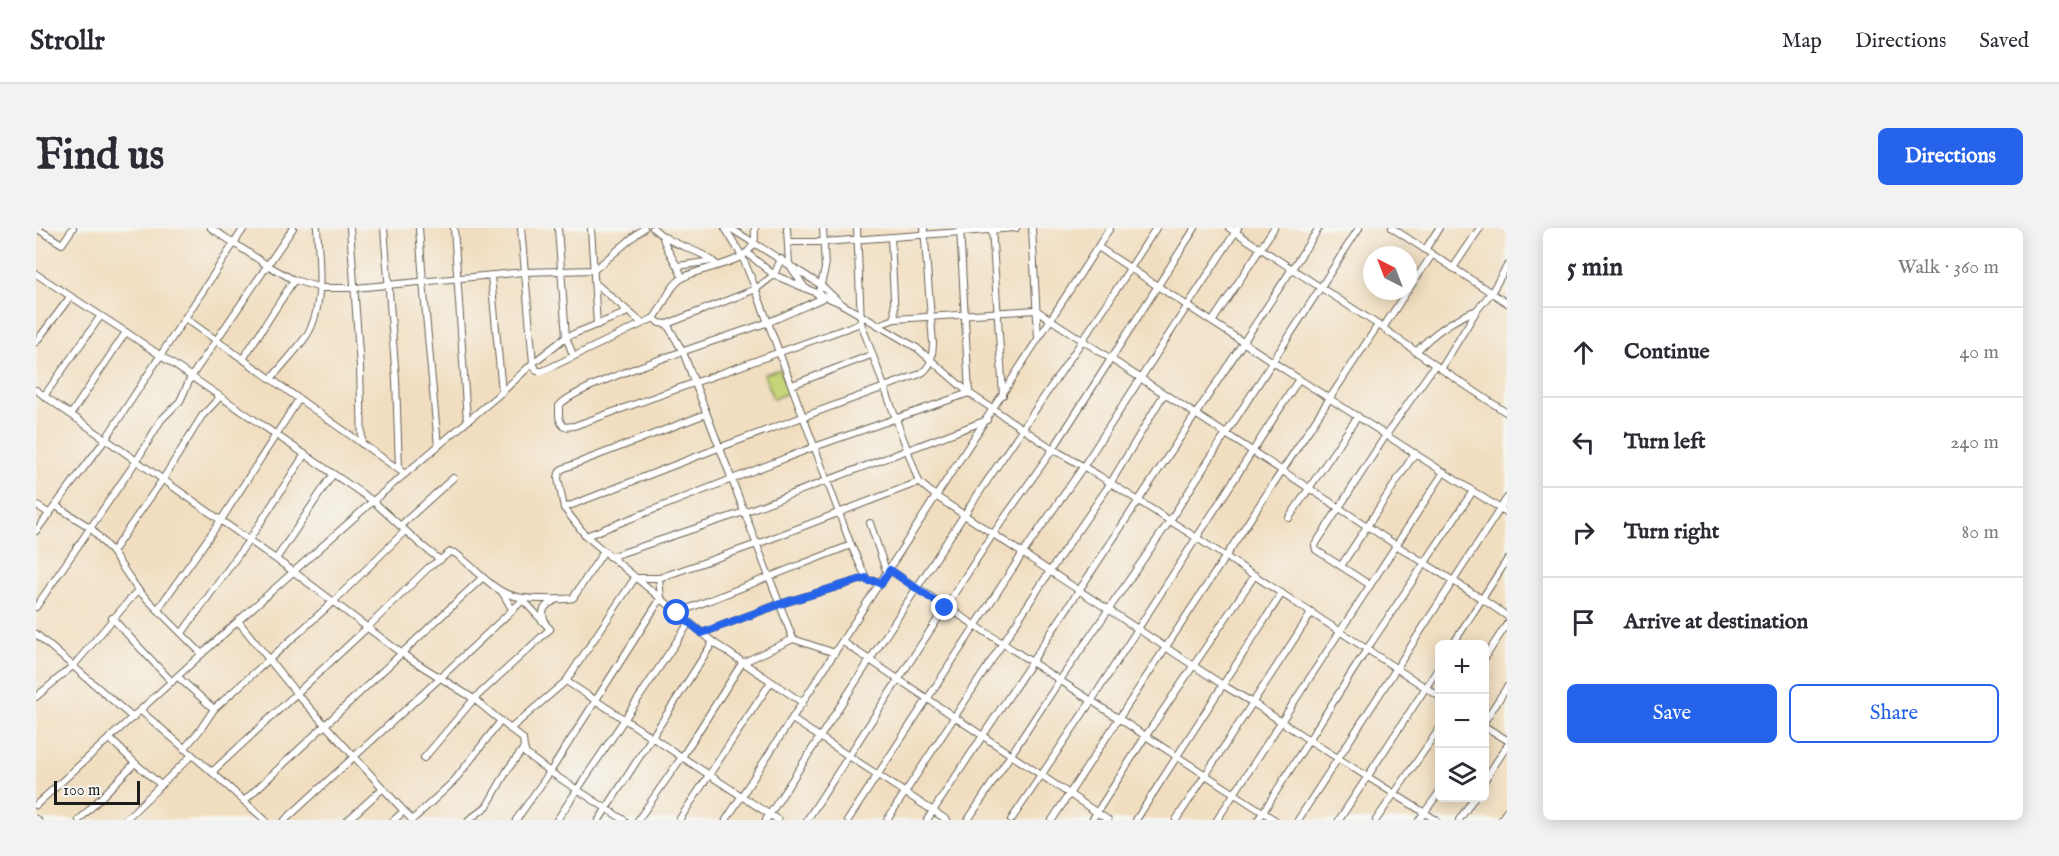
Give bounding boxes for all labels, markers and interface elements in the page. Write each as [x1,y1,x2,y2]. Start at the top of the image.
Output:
text: Strollr [30,24,105,59]
text: Map [1782,28,1822,55]
text: Directions [1855,28,1946,55]
text: Saved [1979,28,2029,55]
button: Directions [1878,128,2023,185]
text: Find us [36,130,164,183]
north arrow [1363,246,1417,300]
text: 5 min [1567,251,1623,284]
text: Walk · 360 m [1898,255,1999,280]
icon: ahead [1567,336,1600,369]
text: Continue [1624,338,1710,366]
text: 40 m [1960,340,1999,365]
icon: left [1567,426,1600,459]
text: Turn left [1624,428,1706,456]
text: 240 m [1950,430,1999,455]
icon: right [1567,516,1600,549]
text: Turn right [1624,518,1719,546]
text: 80 m [1962,520,1999,545]
route end [931,594,957,620]
route start [663,599,689,625]
icon: arrive [1567,606,1600,639]
text: Arrive at destination [1624,608,1808,636]
map controls [1435,640,1489,802]
button: + [1435,640,1489,694]
button: Save [1567,684,1777,743]
button: Share [1789,684,1999,743]
button: − [1435,694,1489,748]
button: layers [1435,748,1489,802]
scale bar [54,778,140,806]
text: 100 m [63,781,100,801]

